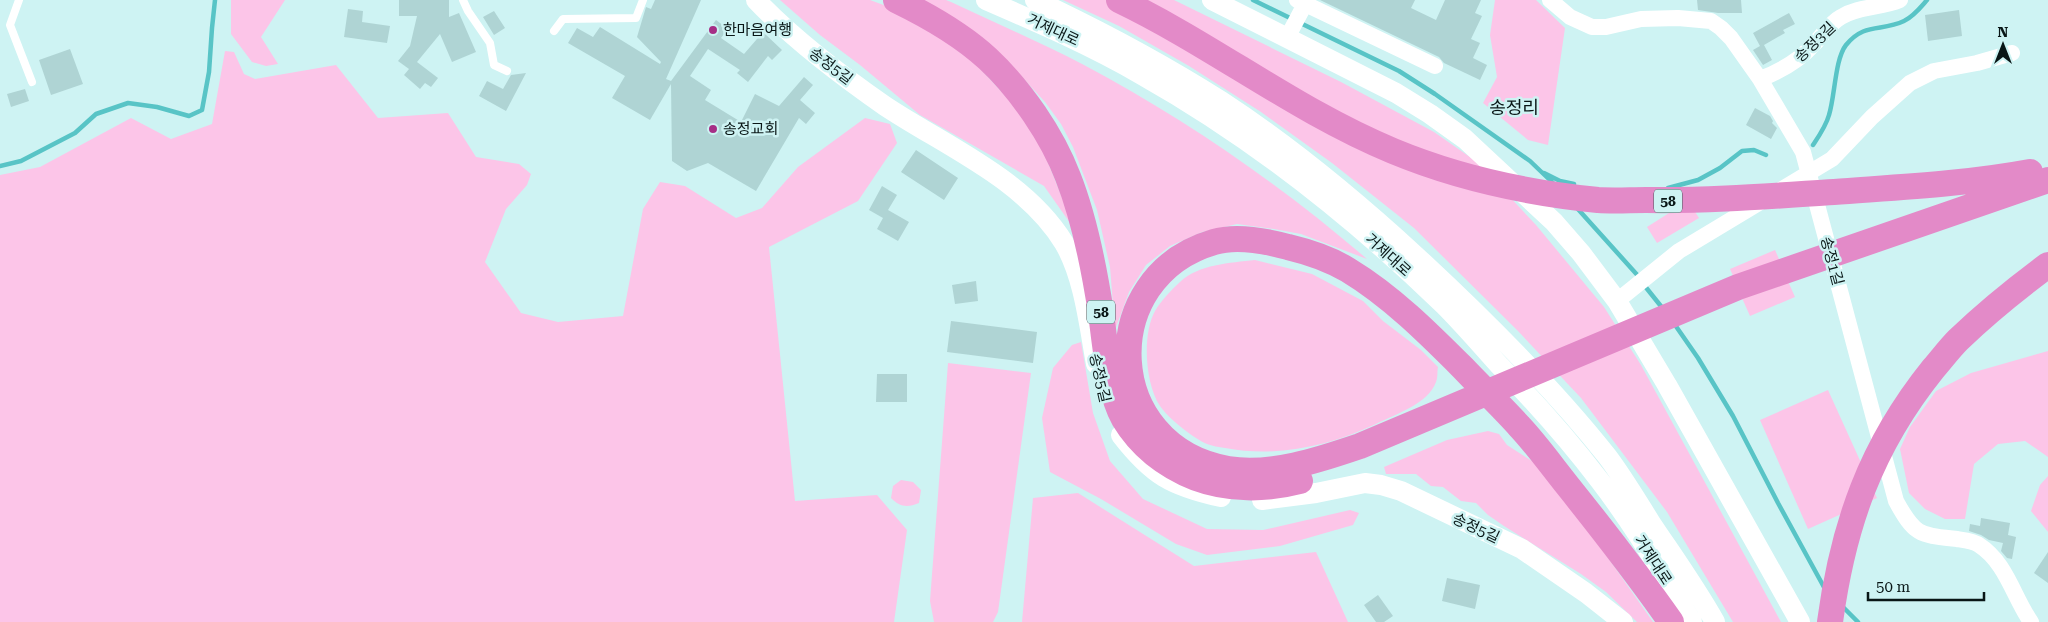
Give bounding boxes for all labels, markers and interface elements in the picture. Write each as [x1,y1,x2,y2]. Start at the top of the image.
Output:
street label: 거제대로 [1024,10,1082,50]
street label: 송정3길 [1791,18,1839,66]
north arrow [1978,20,2028,70]
place label: 한마음여행 [723,21,792,39]
marker: 한마음여행 [707,24,719,36]
text: N [1998,24,2009,40]
street label: 송정5길 [806,44,856,88]
district label: 송정리 [1489,97,1539,118]
place label: 송정교회 [723,120,778,138]
marker: 송정교회 [707,123,719,135]
road number: 58 [1654,190,1682,212]
street label: 거제대로 [1361,230,1415,280]
street label: 송정1길 [1817,235,1847,287]
road number: 58 [1087,300,1115,324]
street label: 송정5길 [1086,352,1114,404]
street label: 송정5길 [1450,509,1502,547]
street label: 거제대로 [1630,532,1676,588]
scale bar [1868,570,1984,602]
text: 50 m [1876,578,1911,596]

